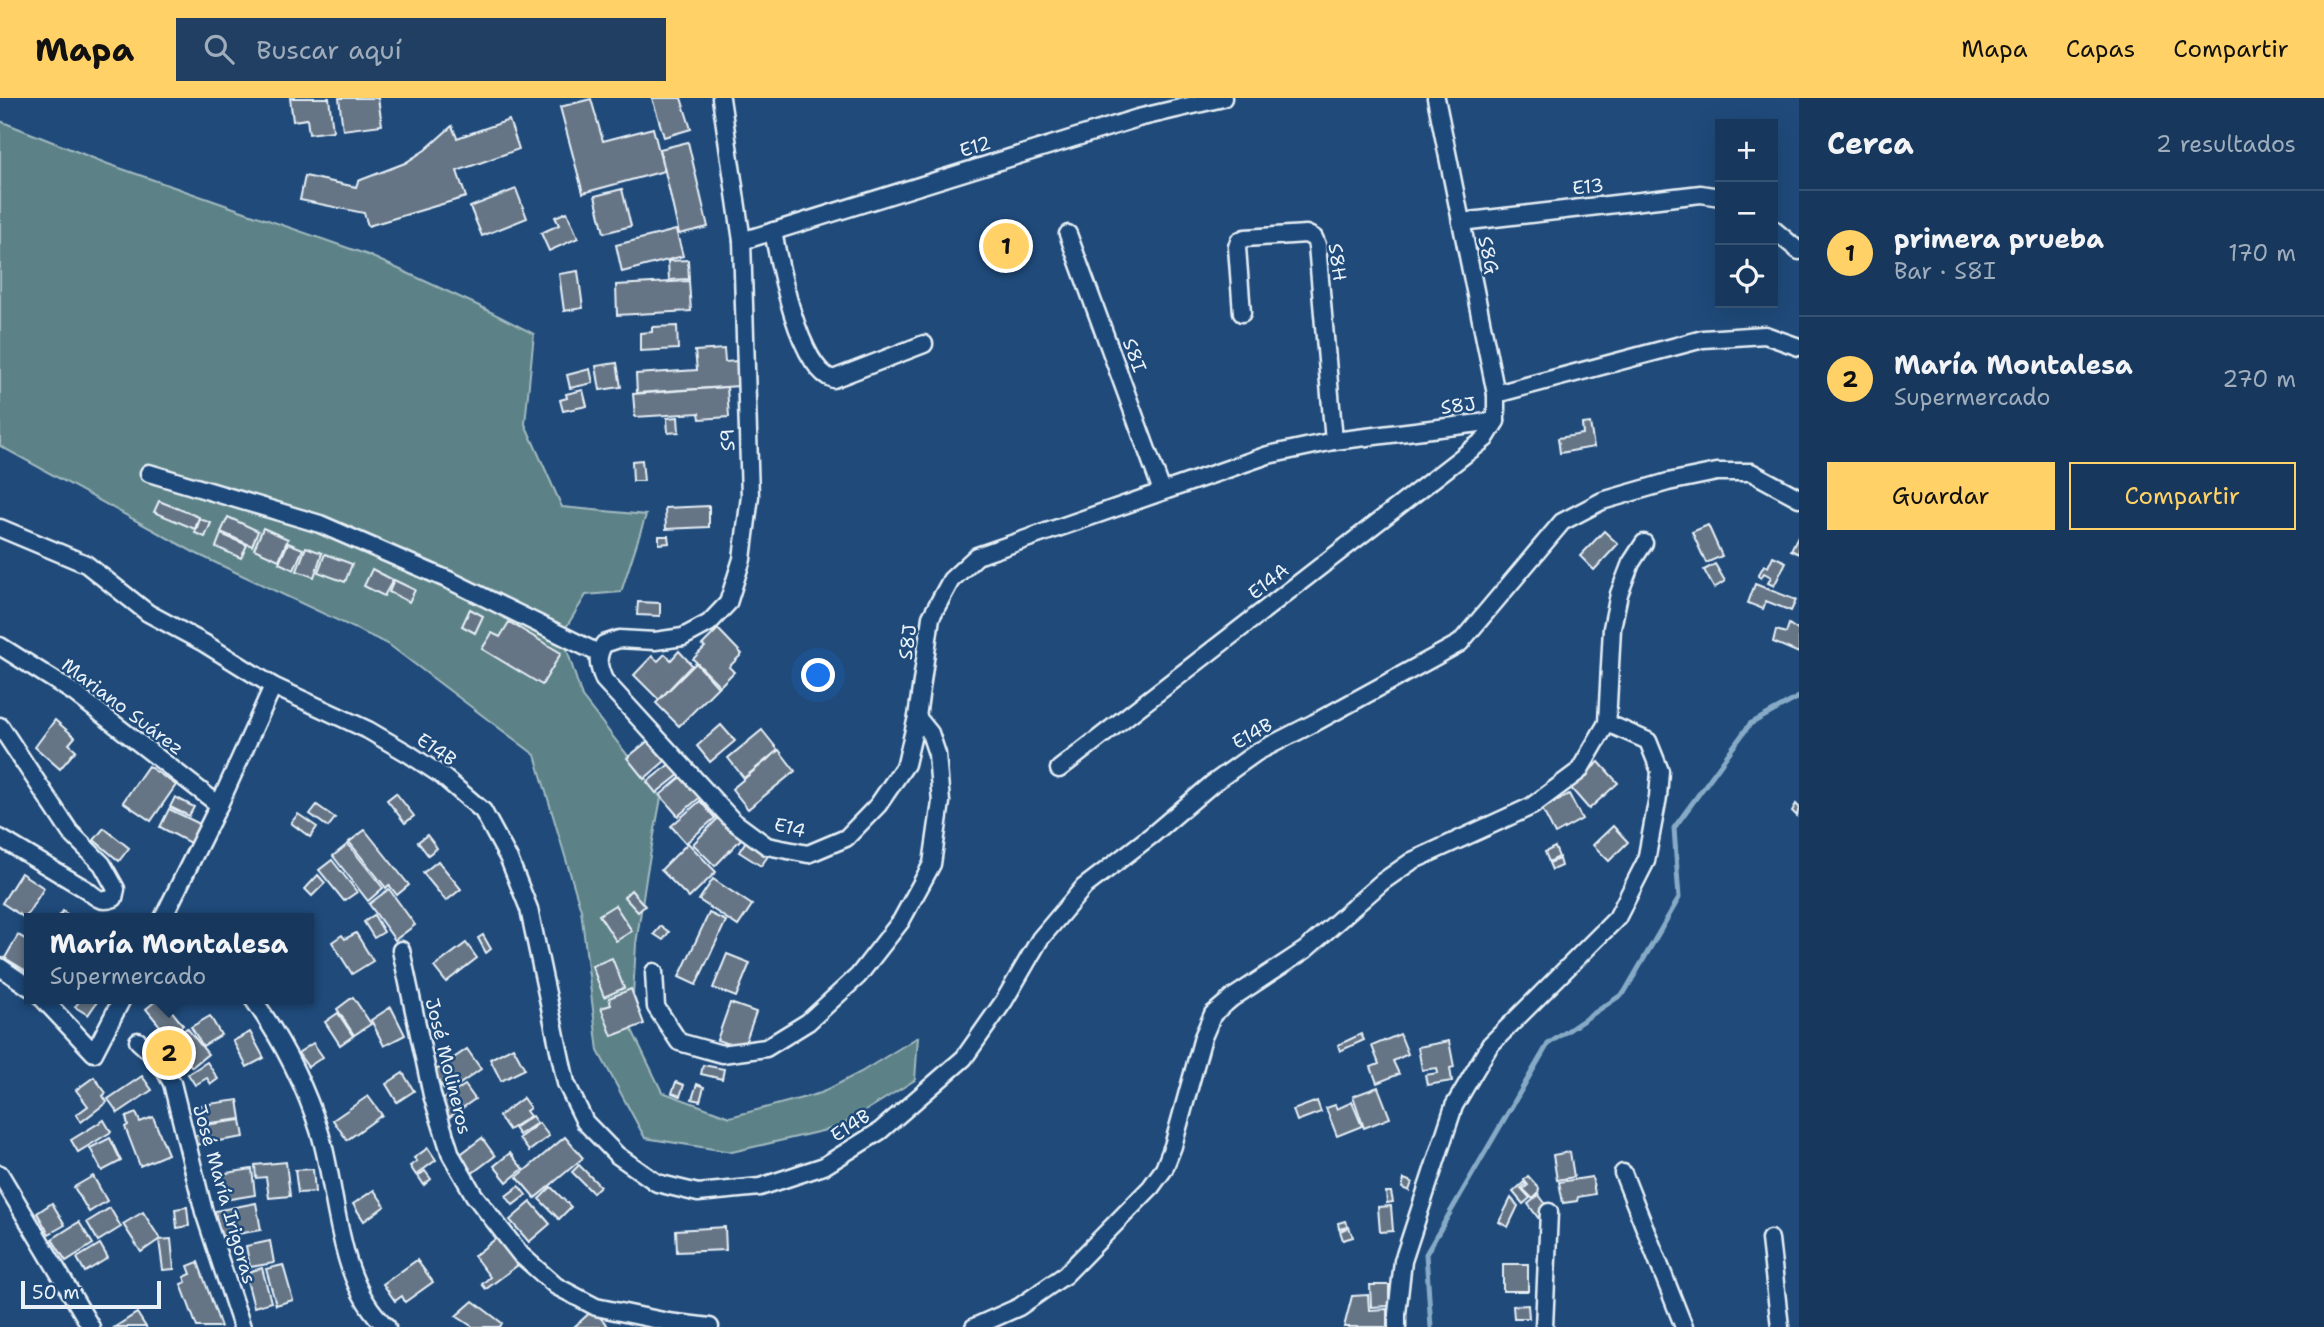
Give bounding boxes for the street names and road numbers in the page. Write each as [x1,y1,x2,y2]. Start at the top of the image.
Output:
street label: E12 [956,130,994,163]
street label: E13 [1571,172,1605,201]
street label: S8G [1472,234,1505,276]
street label: S8H [1322,242,1353,283]
street label: S8I [1117,335,1152,376]
street label: S8J [1439,391,1477,420]
street label: S9 [715,428,740,452]
street label: E14A [1243,557,1294,605]
street label: S8J [893,623,922,661]
street label: Mariano Suárez [57,652,189,761]
street label: E14B [1227,712,1277,755]
street label: E14B [412,727,461,772]
street label: E14 [772,812,808,843]
street label: José Molineros [419,995,478,1137]
street label: José María Irigoras [187,1102,262,1287]
street label: E14B [826,1103,875,1148]

